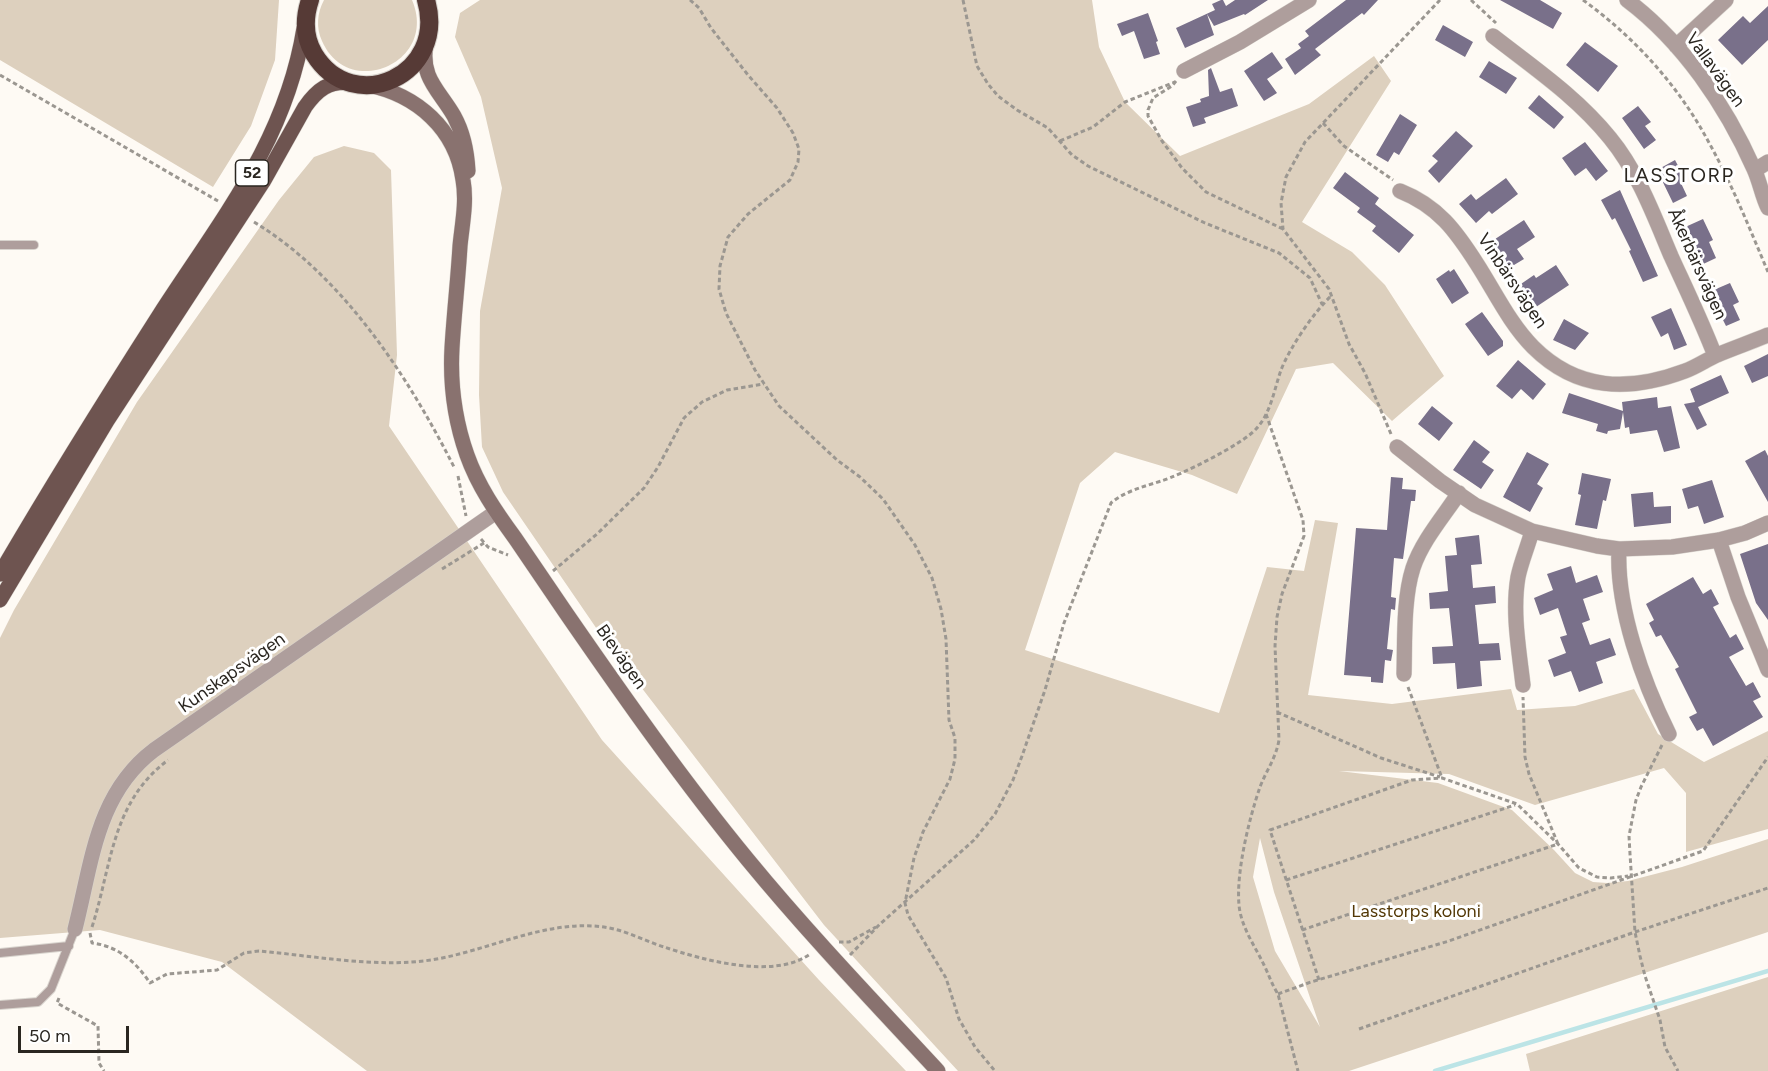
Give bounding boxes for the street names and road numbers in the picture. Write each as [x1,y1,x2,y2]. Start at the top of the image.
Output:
street label: Vallavägen [1681,29,1749,111]
road number: 52 [236,160,268,186]
street label: Åkerbärsvägen [1663,205,1731,323]
street label: Vinbärsvägen [1472,229,1552,333]
street label: Bievägen [591,621,651,693]
street label: Kunskapsvägen [175,628,289,718]

